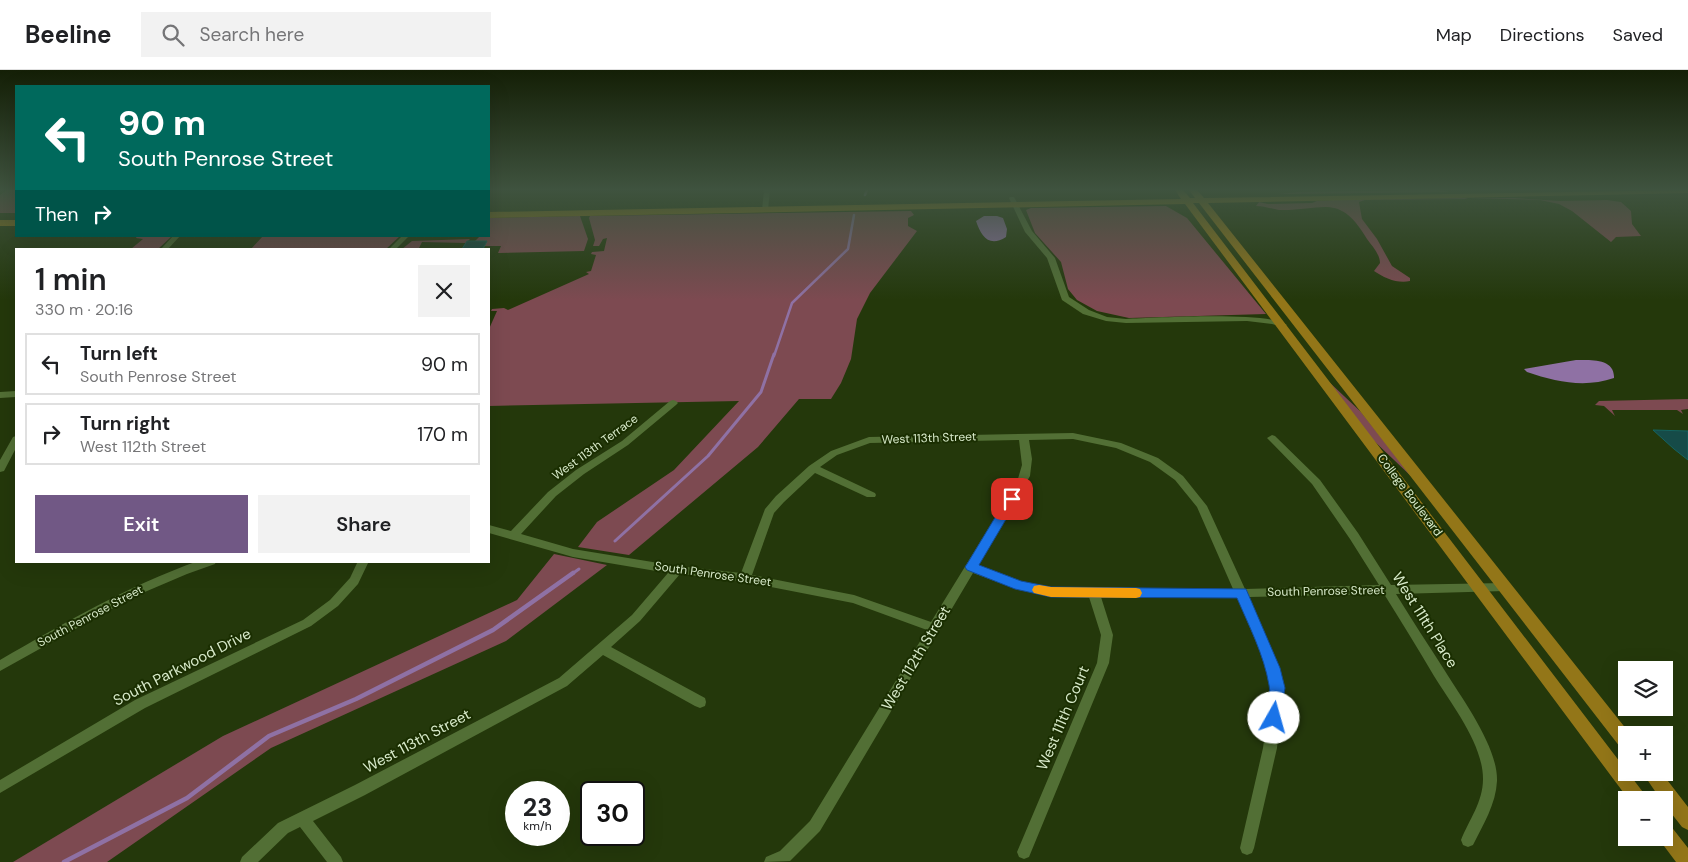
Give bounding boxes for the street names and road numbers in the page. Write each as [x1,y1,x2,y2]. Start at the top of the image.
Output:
street label: West 113th Terrace [549,410,641,484]
street label: West 113th Street [881,428,977,448]
street label: College Boulevard [1374,451,1446,539]
street label: South Penrose Street [654,558,773,590]
street label: West 111th Place [1388,568,1462,672]
street label: South Penrose Street [34,581,146,651]
street label: South Penrose Street [1267,582,1385,600]
street label: West 112th Street [877,602,955,714]
street label: South Parkwood Drive [110,624,254,710]
street label: West 111th Court [1032,663,1094,773]
street label: West 113th Street [360,704,474,778]

